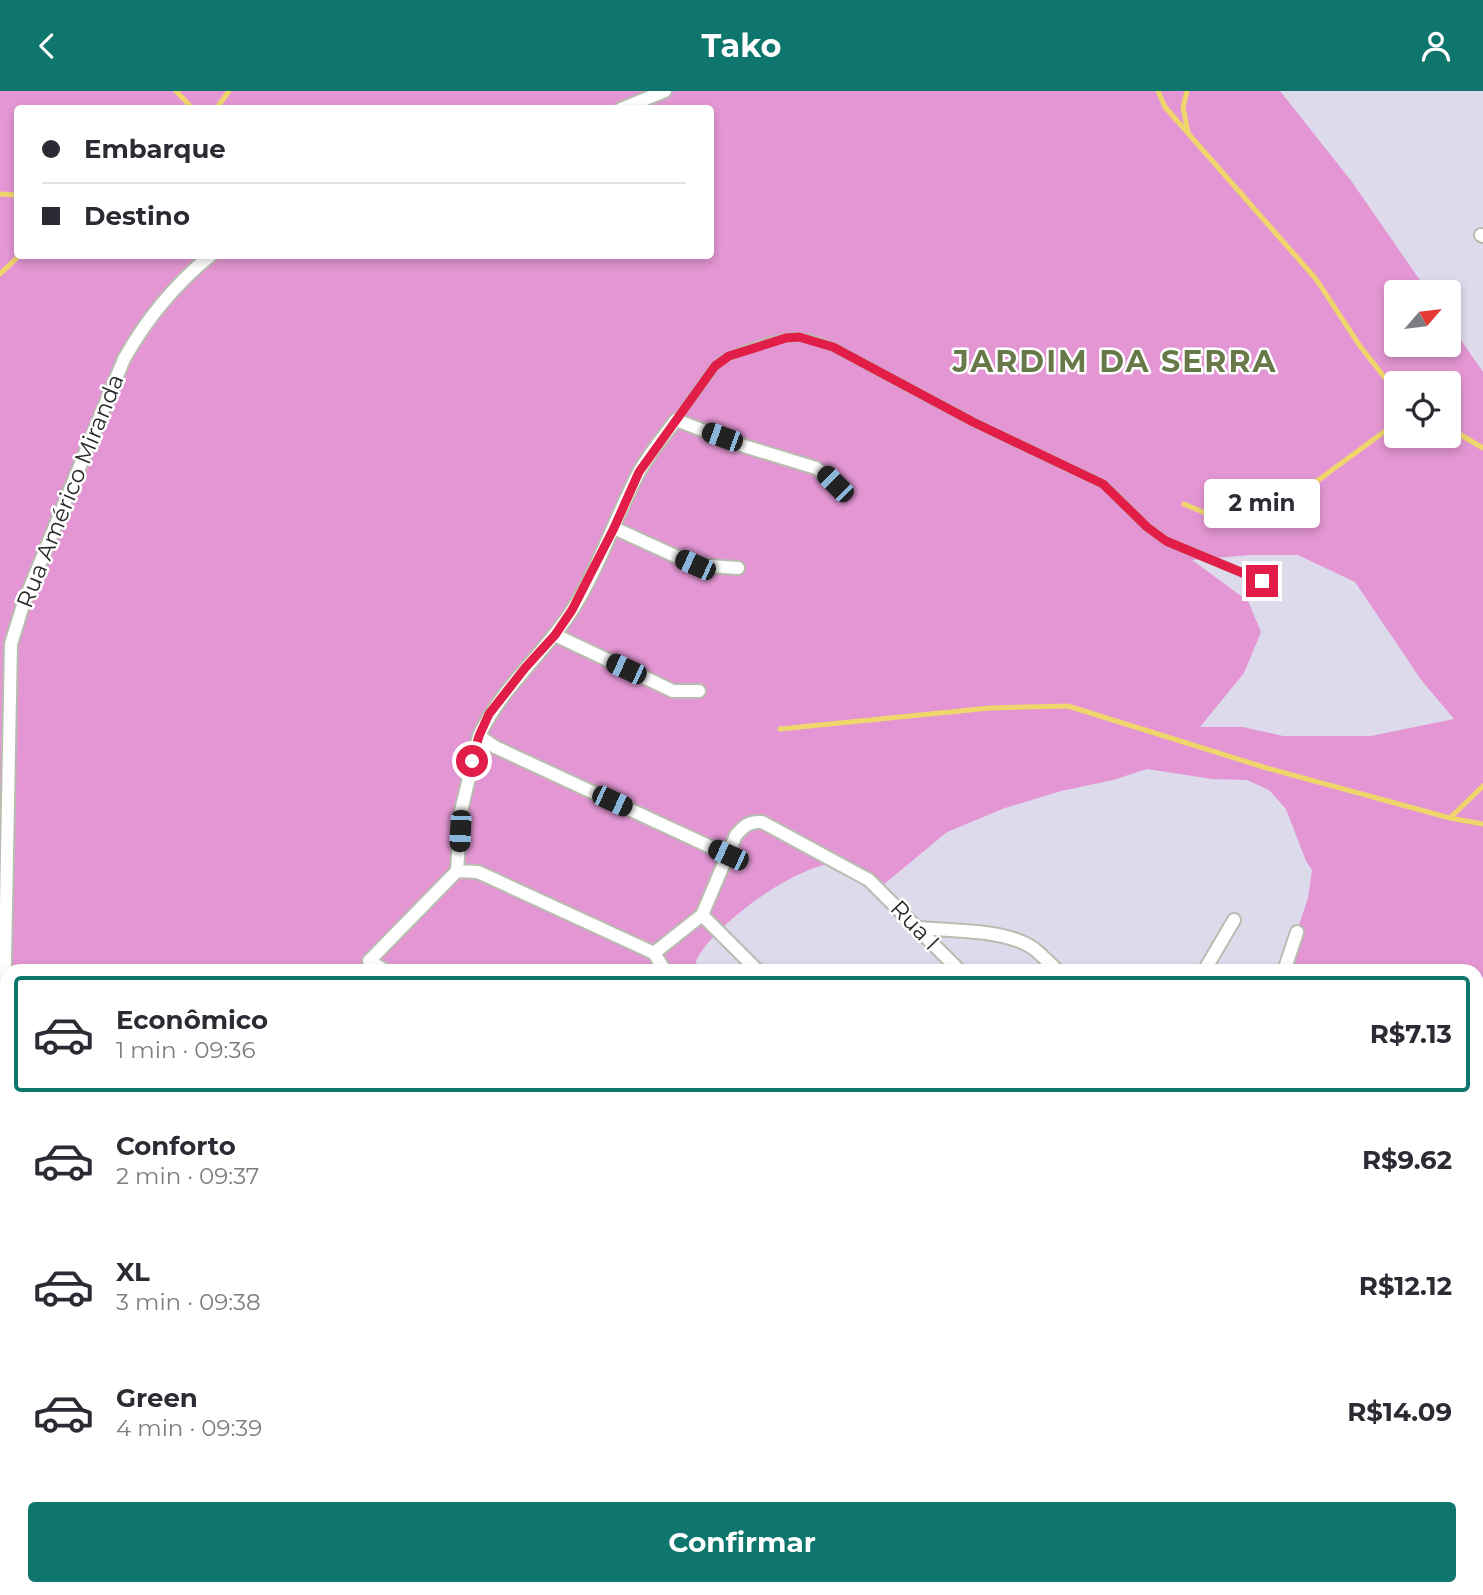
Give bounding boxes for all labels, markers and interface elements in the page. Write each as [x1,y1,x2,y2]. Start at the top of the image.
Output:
text: Tako [702,26,781,65]
icon: back [28,27,66,65]
icon: person [1417,27,1455,65]
text: Embarque [84,133,226,165]
text: Destino [84,200,190,232]
north arrow [1384,280,1461,357]
map controls [1384,280,1461,448]
district label: JARDIM DA SERRA [952,343,1277,380]
street label: Rua Américo Miranda [10,370,130,612]
button: locate [1384,371,1461,448]
car [699,420,746,454]
car [813,462,858,506]
callout: 2 min [1204,479,1320,529]
text: 2 min [1228,489,1296,517]
car [672,547,719,583]
route end [1246,565,1278,597]
car [603,651,650,687]
route start [456,745,488,777]
car [589,783,636,819]
car [449,809,472,853]
car [705,837,752,873]
street label: Rua I [885,894,945,956]
icon: car [32,1003,95,1066]
text: Econômico [116,1004,268,1036]
text: R$7.13 [1370,1018,1452,1050]
text: 1 min · 09:36 [116,1036,255,1064]
icon: car [32,1129,95,1192]
text: Conforto [116,1130,236,1162]
text: R$9.62 [1362,1144,1452,1176]
text: 2 min · 09:37 [116,1162,259,1190]
icon: car [32,1255,95,1318]
text: XL [116,1256,150,1288]
text: R$12.12 [1359,1270,1452,1302]
text: 3 min · 09:38 [116,1288,261,1316]
icon: car [32,1381,95,1444]
text: Green [116,1382,198,1414]
text: R$14.09 [1347,1396,1452,1428]
text: 4 min · 09:39 [116,1414,262,1442]
button: Confirmar [28,1502,1456,1582]

